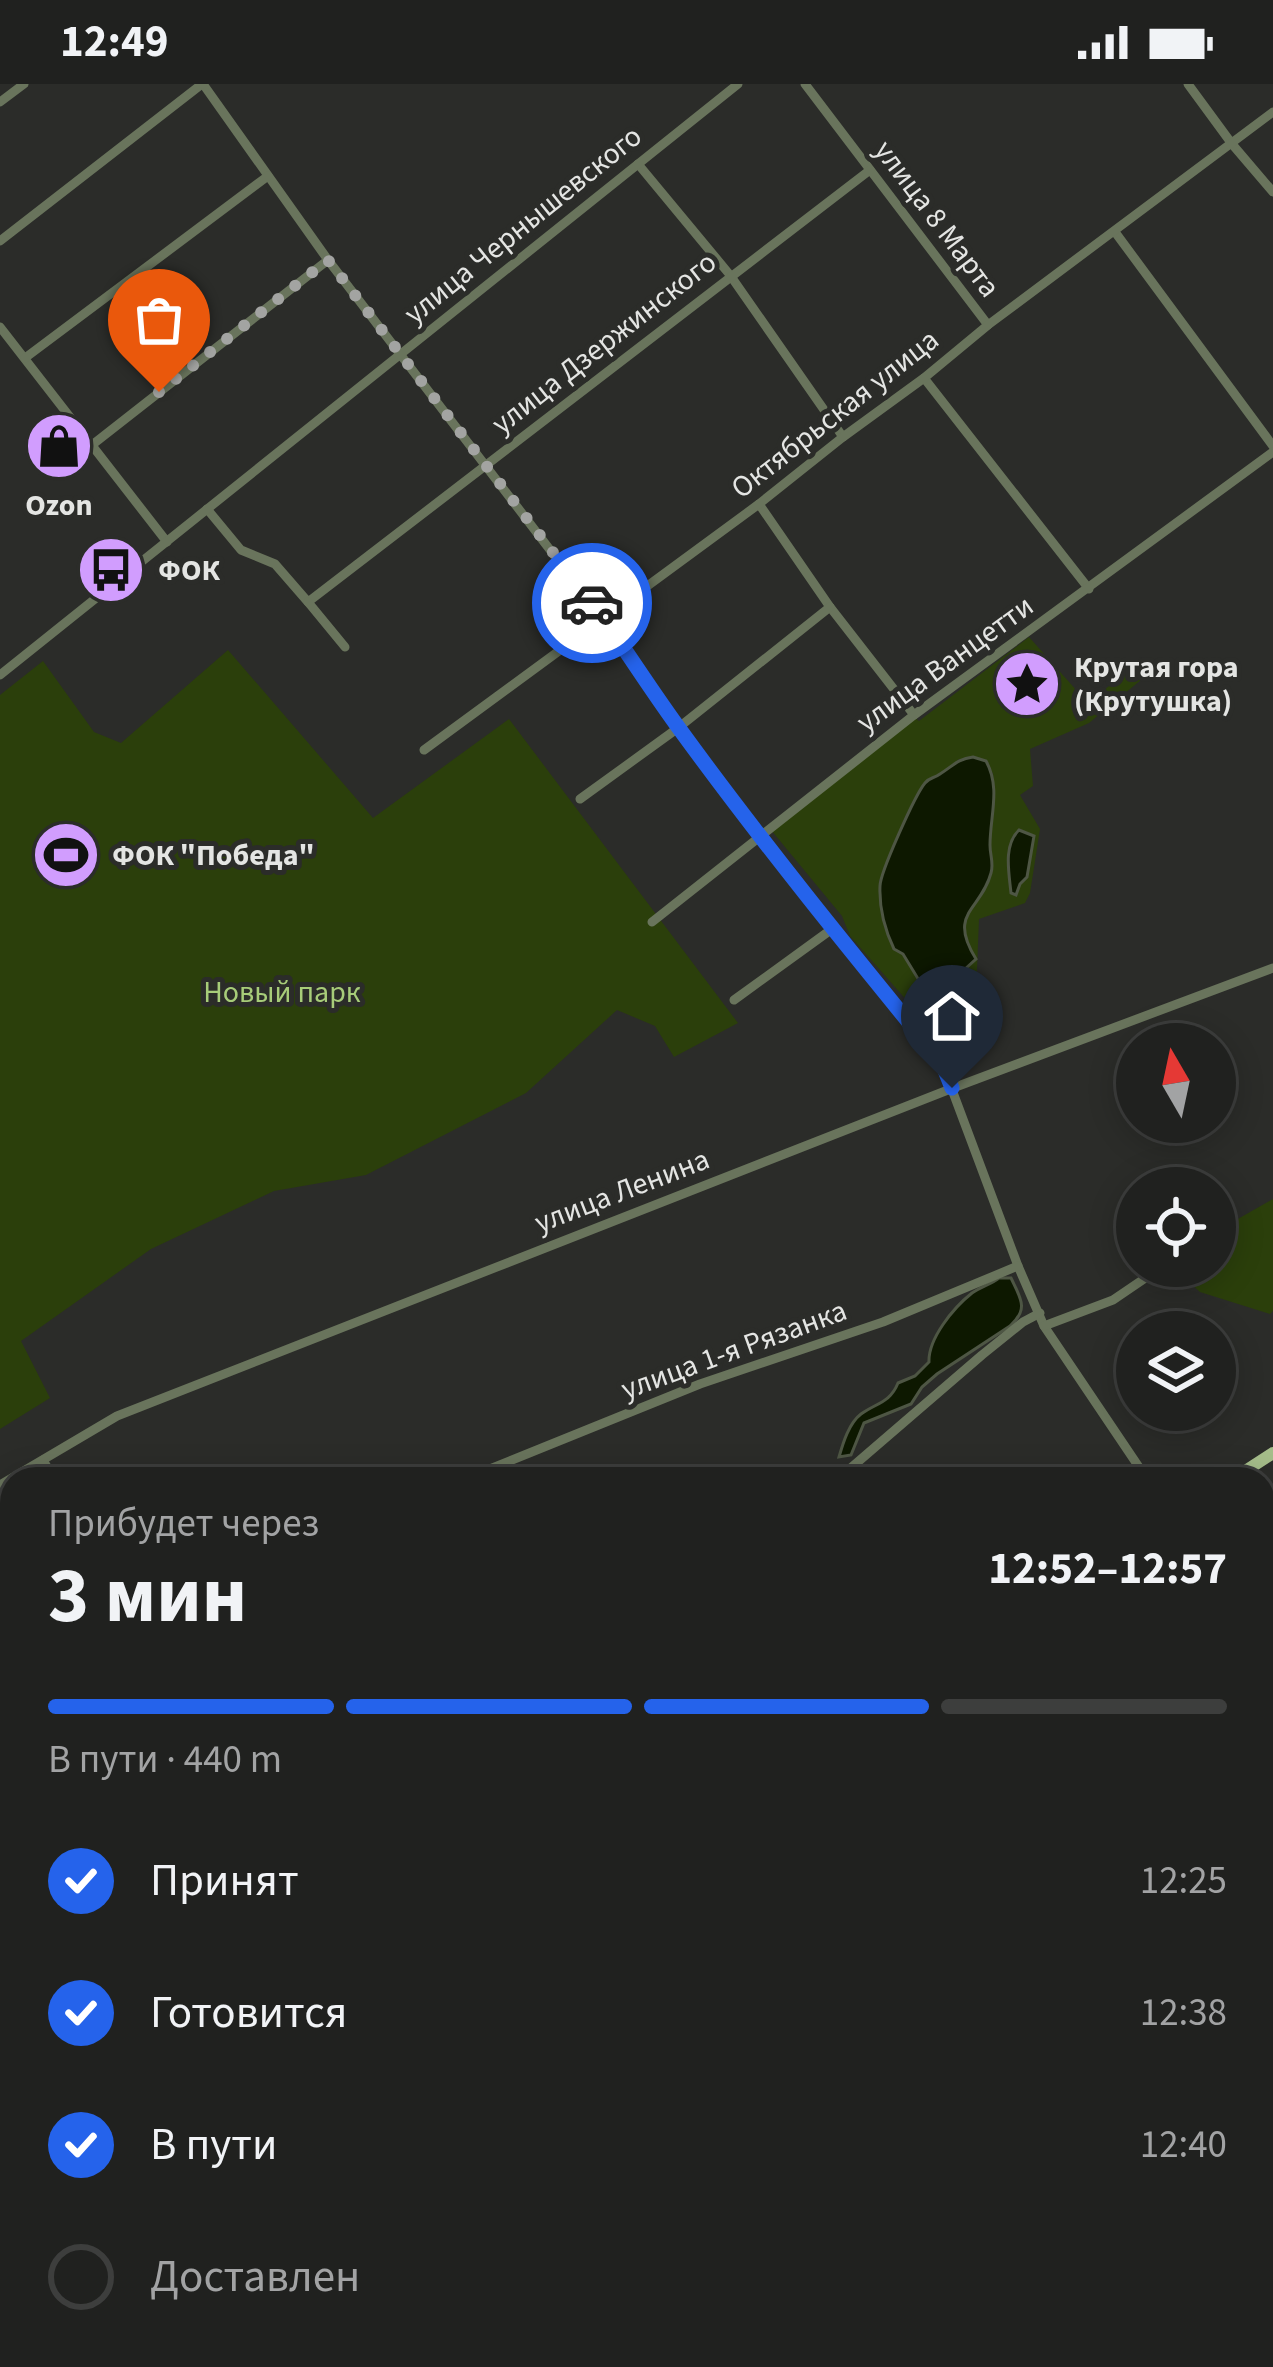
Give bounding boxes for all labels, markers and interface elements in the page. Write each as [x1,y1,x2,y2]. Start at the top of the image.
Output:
text: 12:49 [60,10,169,74]
street label: улица Чернышевского [395,115,651,335]
street label: улица 8 Марта [864,131,1010,307]
street label: улица Дзержинского [482,241,726,445]
pin [108,269,210,392]
icon: bag [126,287,192,353]
street label: Октябрьская улица [722,319,948,509]
shop icon: Ozon [24,411,94,481]
place label: Ozon [25,484,93,527]
bus stop icon: ФОК [76,535,146,605]
courier [532,543,652,663]
place label: ФОК [158,549,220,592]
icon: car [559,570,625,636]
street label: улица Ванцетти [848,585,1042,743]
place label: Крутая гора (Крутушка) [1074,646,1239,723]
place icon: Крутая гора (Крутушка) [992,649,1062,719]
sports icon: ФОК "Победа" [31,820,101,890]
place label: ФОК "Победа" [112,834,315,877]
pin [901,965,1003,1088]
park label: Новый парк [203,971,361,1014]
icon: home [919,983,985,1049]
north arrow [1116,1023,1236,1143]
map controls [1116,1023,1236,1431]
street label: улица Ленина [528,1138,716,1244]
button: locate [1116,1167,1236,1287]
street label: улица 1-я Рязанка [615,1289,853,1411]
button: layers [1116,1311,1236,1431]
text: Прибудет через [48,1496,319,1552]
text: 12:52–12:57 [988,1537,1227,1601]
text: 3 мин [48,1541,247,1652]
text: В пути · 440 m [48,1732,282,1788]
icon: check [48,1848,114,1914]
text: Принят [150,1849,299,1913]
text: 12:25 [1140,1853,1227,1909]
icon: check [48,1980,114,2046]
text: Готовится [150,1981,347,2045]
text: 12:38 [1140,1985,1227,2041]
icon: check [48,2112,114,2178]
text: В пути [150,2113,278,2177]
text: 12:40 [1140,2117,1227,2173]
text: Доставлен [150,2245,360,2309]

